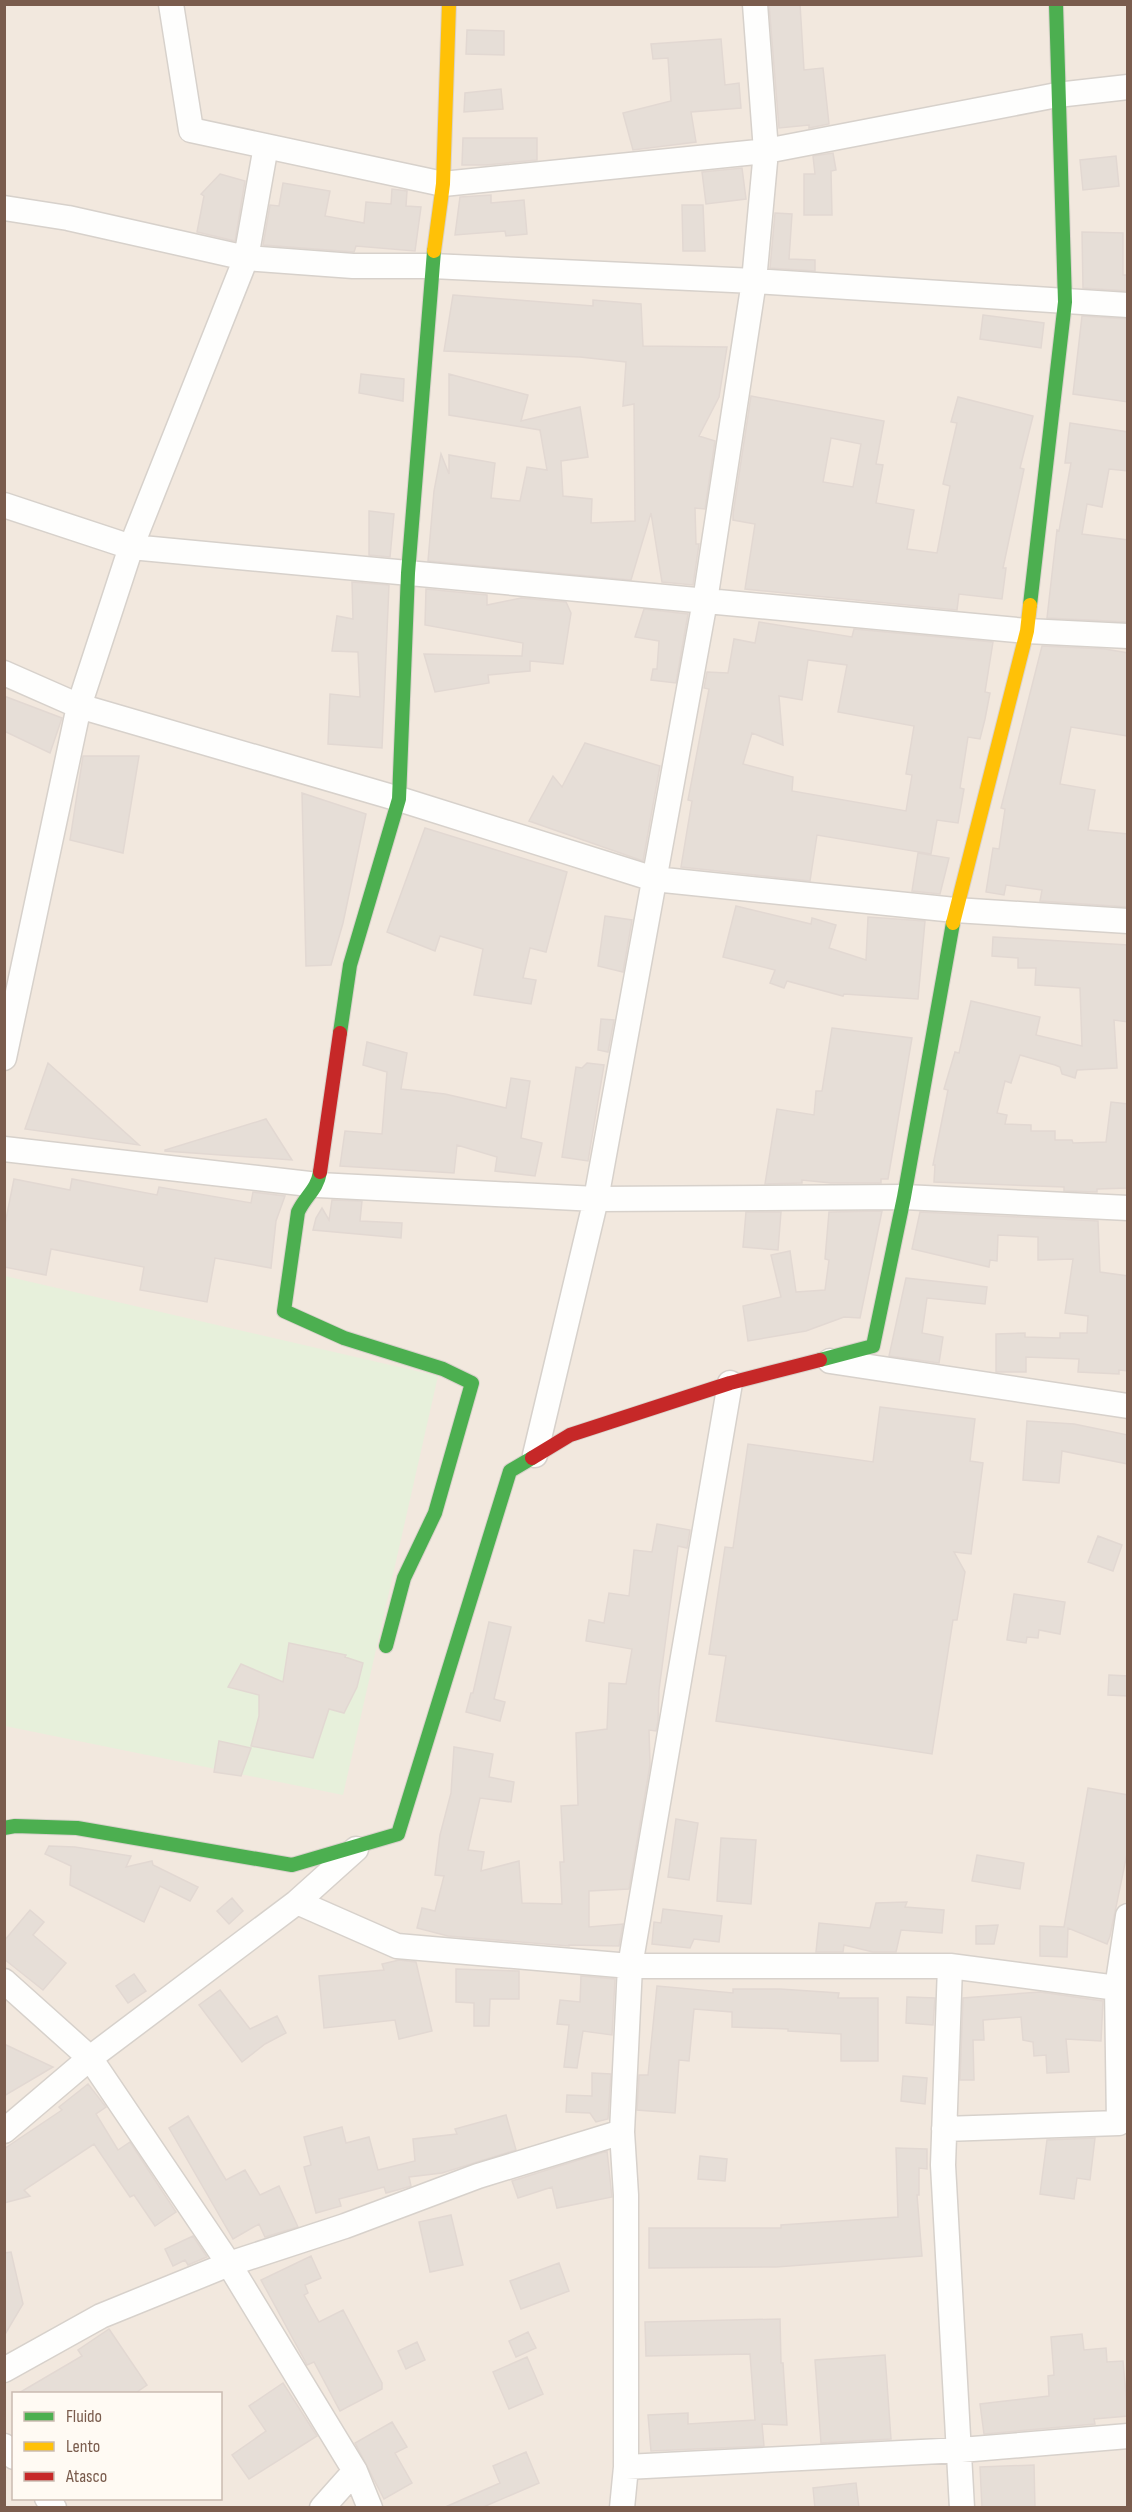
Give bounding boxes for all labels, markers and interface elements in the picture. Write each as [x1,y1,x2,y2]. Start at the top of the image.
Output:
legend [12,2392,222,2500]
text: Fluido [66,2406,102,2427]
text: Lento [66,2436,100,2457]
text: Atasco [65,2466,107,2487]

